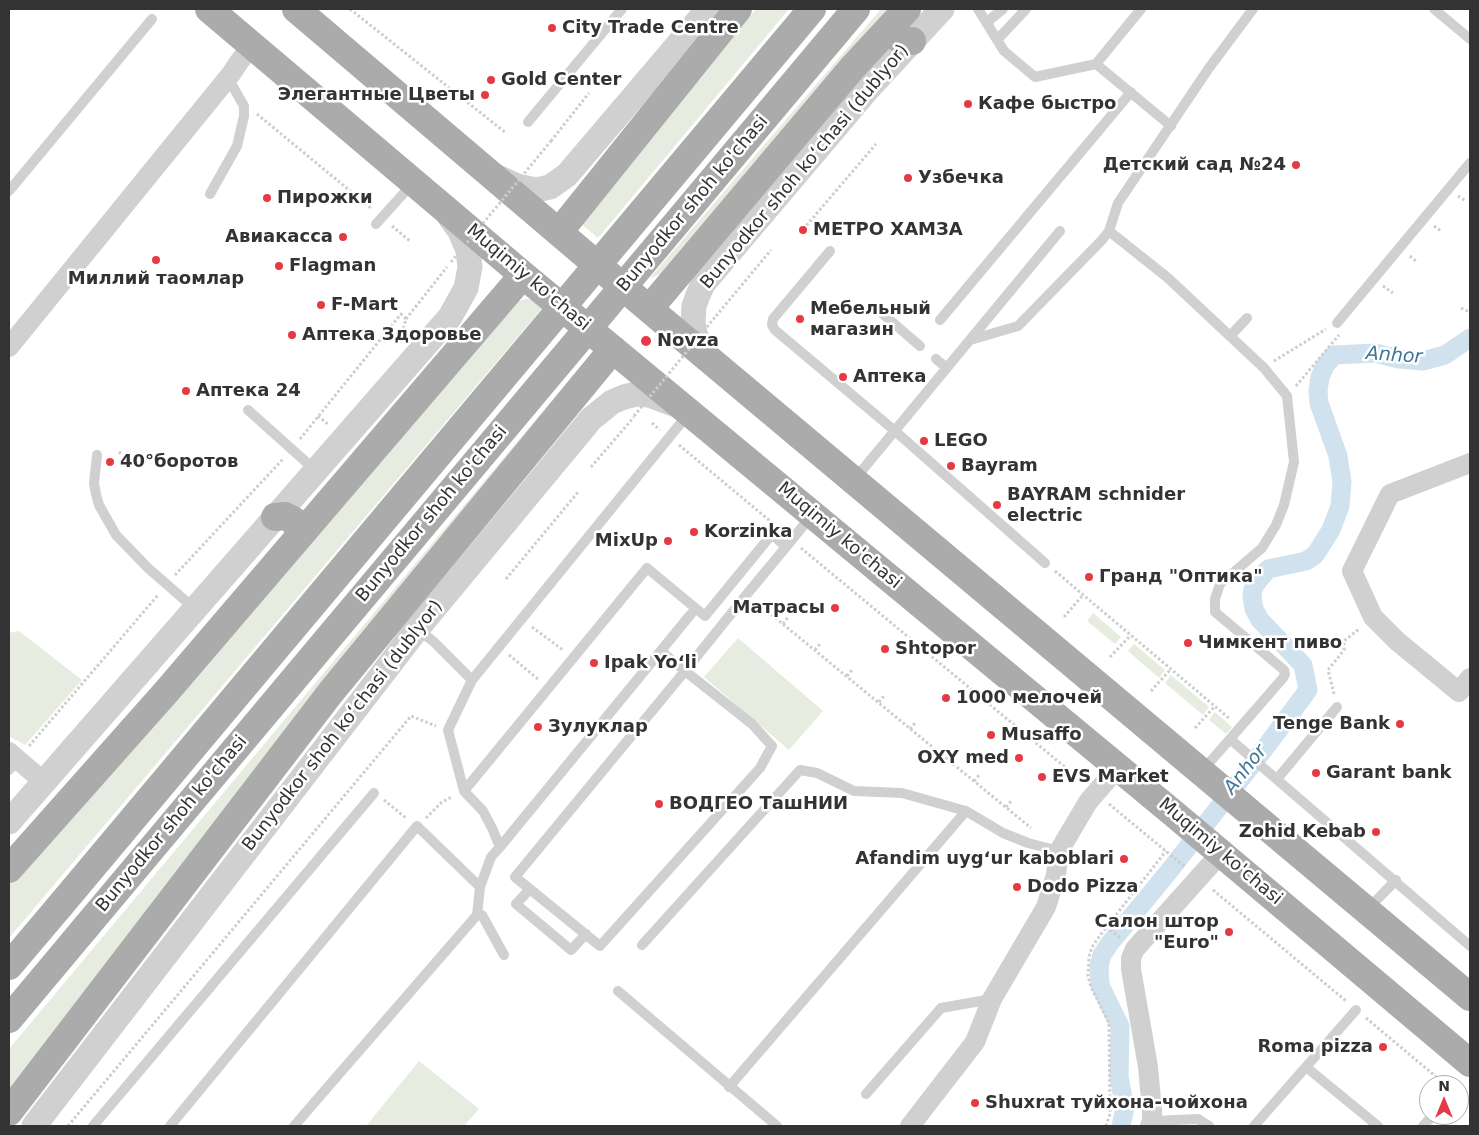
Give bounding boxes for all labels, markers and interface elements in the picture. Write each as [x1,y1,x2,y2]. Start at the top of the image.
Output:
place label: City Trade Centre [562,17,739,39]
marker: City Trade Centre [546,22,558,34]
street label: Bunyodkor shoh koʻchasi (dublyor) [696,40,914,294]
place label: Gold Center [501,69,621,91]
marker: Gold Center [485,74,497,86]
place label: Элегантные Цветы [278,84,475,106]
marker: Элегантные Цветы [479,89,491,101]
place label: Кафе быстро [978,93,1116,115]
marker: Кафе быстро [962,98,974,110]
street label: Bunyodkor shoh ko'chasi [613,111,773,297]
place label: Детский сад №24 [1103,154,1286,176]
marker: Детский сад №24 [1290,159,1302,171]
place label: Узбечка [918,167,1004,189]
marker: Узбечка [902,172,914,184]
place label: Пирожки [277,187,373,209]
marker: Пирожки [261,192,273,204]
place label: МЕТРО ХАМЗА [813,219,963,241]
street label: Muqimiy ko'chasi [462,220,594,336]
marker: МЕТРО ХАМЗА [797,224,809,236]
place label: Авиакасса [225,226,333,248]
marker: Авиакасса [337,231,349,243]
marker: Миллий таомлар [150,254,162,266]
place label: Flagman [289,255,376,277]
marker: Flagman [273,260,285,272]
place label: Миллий таомлар [68,268,244,290]
place label: F-Mart [331,294,398,316]
place label: Мебельный магазин [810,298,931,340]
marker: F-Mart [315,299,327,311]
marker: Мебельный магазин [794,313,806,325]
place label: Аптека Здоровье [302,324,482,346]
marker: Аптека Здоровье [286,329,298,341]
place label: Novza [657,330,719,352]
marker: Novza [639,334,653,348]
water label: Anhor [1365,343,1423,369]
place label: Аптека [853,366,926,388]
marker: Аптека [837,371,849,383]
place label: Аптека 24 [196,380,301,402]
marker: Аптека 24 [180,385,192,397]
street label: Bunyodkor shoh ko'chasi [352,421,512,607]
place label: LEGO [934,430,988,452]
marker: LEGO [918,435,930,447]
place label: 40°боротов [120,451,238,473]
place label: Bayram [961,455,1038,477]
marker: 40°боротов [104,456,116,468]
marker: Bayram [945,460,957,472]
street label: Muqimiy ko'chasi [773,478,905,594]
place label: BAYRAM schnider electric [1007,484,1185,526]
marker: BAYRAM schnider electric [991,499,1003,511]
place label: Korzinka [704,521,792,543]
marker: Korzinka [688,526,700,538]
place label: MixUp [595,530,658,552]
marker: MixUp [662,535,674,547]
place label: Гранд "Оптика" [1099,566,1263,588]
marker: Гранд "Оптика" [1083,571,1095,583]
street label: Bunyodkor shoh koʻchasi (dublyor) [238,596,448,856]
place label: Матрасы [733,597,825,619]
marker: Матрасы [829,602,841,614]
place label: Чимкент пиво [1198,632,1342,654]
marker: Чимкент пиво [1182,637,1194,649]
place label: Shtopor [895,638,976,660]
marker: Shtopor [879,643,891,655]
place label: Ipak Yoʻli [604,652,697,674]
marker: Ipak Yoʻli [588,657,600,669]
place label: 1000 мелочей [956,687,1102,709]
marker: 1000 мелочей [940,692,952,704]
place label: Tenge Bank [1273,713,1390,735]
place label: Зулуклар [548,716,648,738]
marker: Tenge Bank [1394,718,1406,730]
marker: Зулуклар [532,721,544,733]
place label: Musaffo [1001,724,1082,746]
marker: Musaffo [985,729,997,741]
street label: Bunyodkor shoh ko'chasi [92,731,252,917]
water label: Anhor [1220,741,1272,799]
place label: OXY med [917,747,1009,769]
marker: OXY med [1013,752,1025,764]
place label: Garant bank [1326,762,1451,784]
place label: EVS Market [1052,766,1169,788]
marker: Garant bank [1310,767,1322,779]
marker: EVS Market [1036,771,1048,783]
place label: ВОДГЕО ТашНИИ [669,793,848,815]
street label: Muqimiy ko'chasi [1154,794,1286,910]
marker: ВОДГЕО ТашНИИ [653,798,665,810]
place label: Zohid Kebab [1239,821,1366,843]
marker: Zohid Kebab [1370,826,1382,838]
place label: Afandim uygʻur kaboblari [855,848,1114,870]
marker: Afandim uygʻur kaboblari [1118,853,1130,865]
place label: Dodo Pizza [1027,876,1138,898]
marker: Dodo Pizza [1011,881,1023,893]
place label: Салон штор "Euro" [1095,911,1219,954]
marker: Салон штор "Euro" [1223,926,1235,938]
place label: Roma pizza [1257,1036,1373,1058]
marker: Roma pizza [1377,1041,1389,1053]
north arrow [1419,1075,1469,1125]
text: N [1438,1078,1450,1094]
place label: Shuxrat туйхона-чойхона [985,1092,1248,1114]
marker: Shuxrat туйхона-чойхона [969,1097,981,1109]

